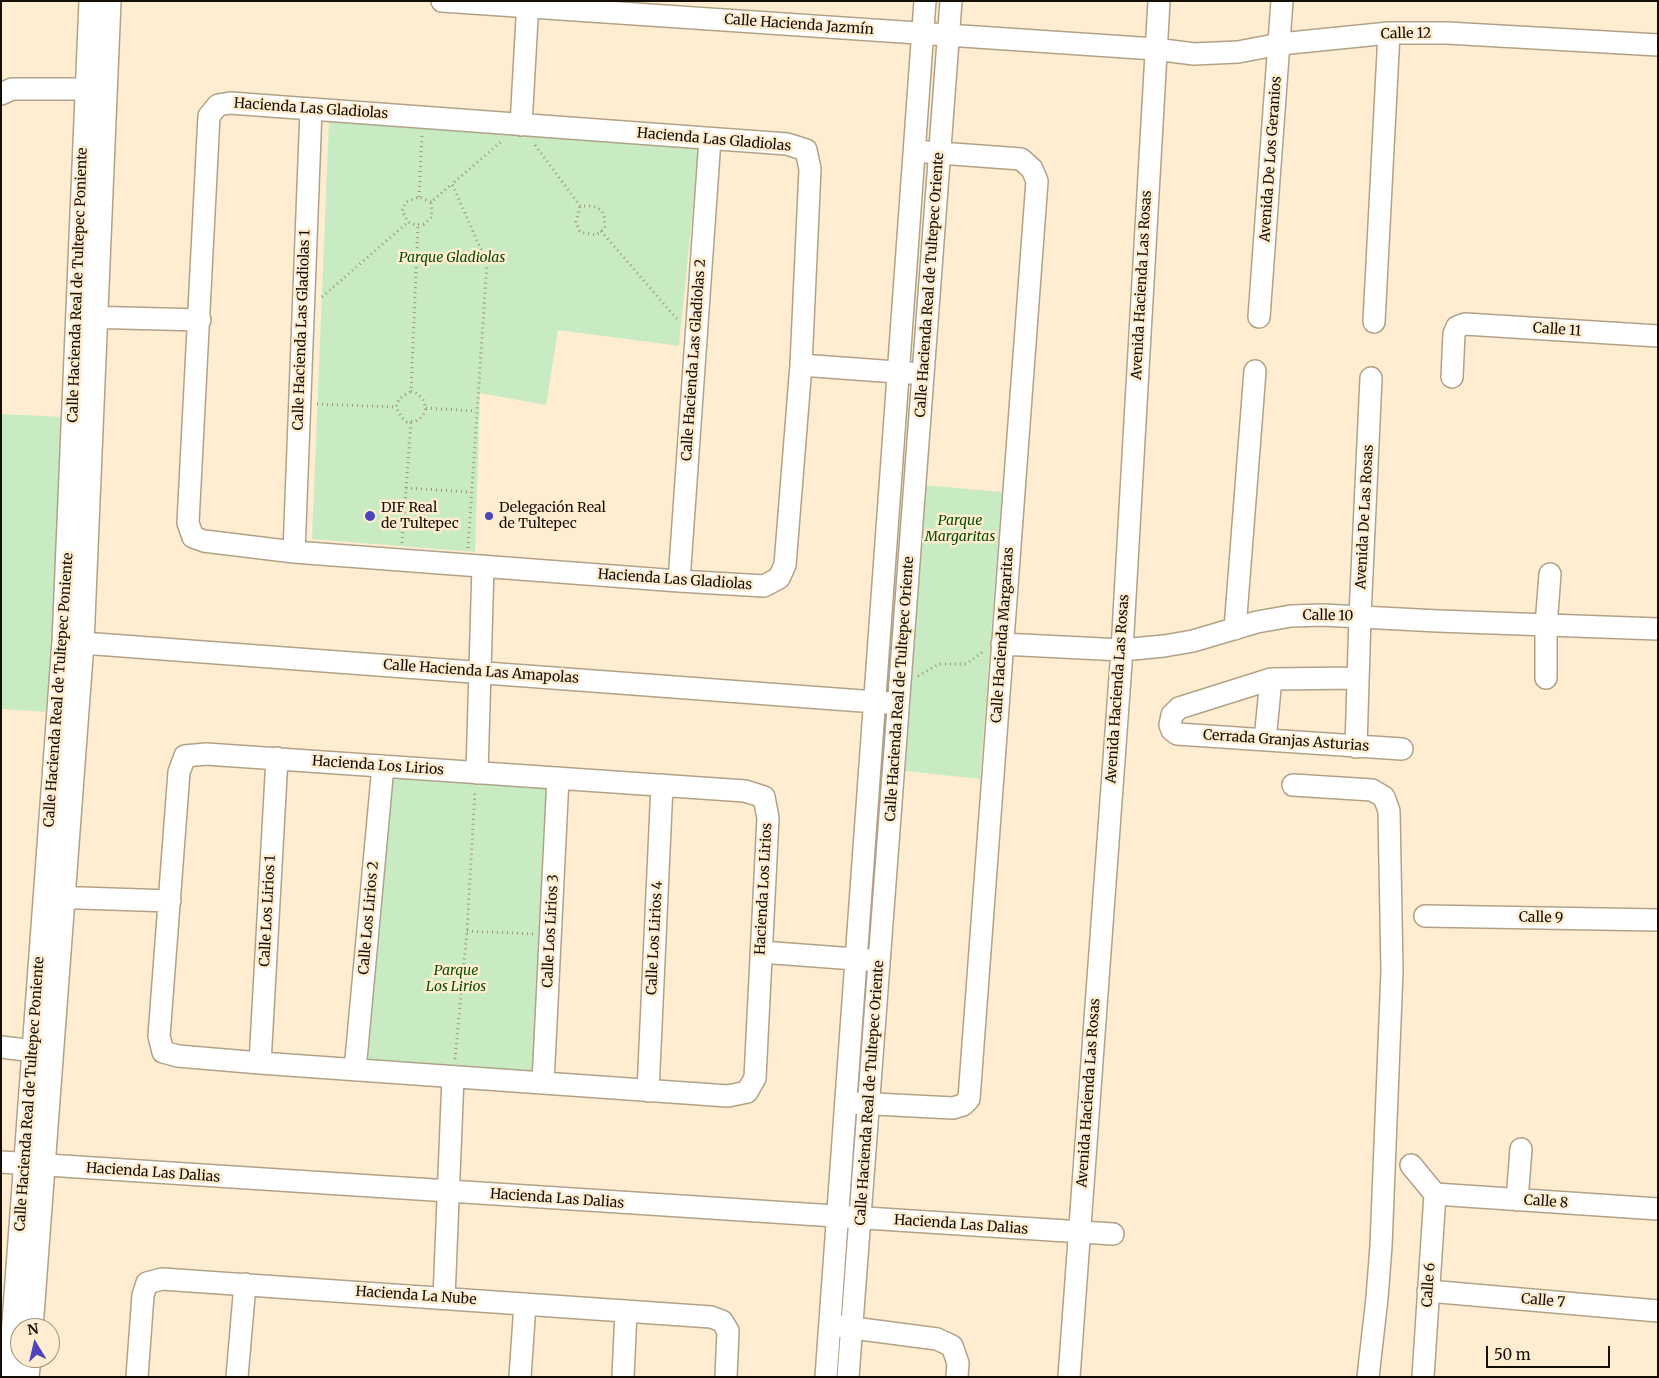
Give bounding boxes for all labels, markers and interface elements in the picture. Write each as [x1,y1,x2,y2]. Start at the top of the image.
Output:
street label: Calle Hacienda Jazmín [724,11,874,39]
street label: Calle 12 [1381,25,1431,43]
street label: Avenida De Los Geranios [1257,76,1285,242]
street label: Hacienda Las Gladiolas [233,95,389,123]
street label: Hacienda Las Gladiolas [636,125,792,155]
street label: Calle Hacienda Real de Tultepec Poniente [65,147,91,423]
street label: Calle Hacienda Real de Tultepec Oriente [912,152,948,418]
street label: Avenida Hacienda Las Rosas [1129,190,1155,380]
street label: Calle Hacienda Las Gladiolas 1 [290,229,314,431]
park label: Parque Gladiolas [399,250,505,266]
street label: Calle Hacienda Las Gladiolas 2 [679,258,709,462]
street label: Calle 11 [1532,320,1582,340]
street label: Avenida De Las Rosas [1353,444,1377,590]
place label: DIF Real de Tultepec [381,500,459,532]
place label: Delegación Real de Tultepec [499,500,606,532]
marker: DIF Real de Tultepec [363,509,377,523]
marker: Delegación Real de Tultepec [483,510,495,522]
park label: Parque Margaritas [925,513,995,546]
street label: Calle Hacienda Margaritas [988,546,1018,724]
street label: Calle Hacienda Real de Tultepec Poniente [41,552,77,828]
street label: Calle Hacienda Real de Tultepec Oriente [882,556,918,822]
street label: Hacienda Las Gladiolas [597,566,753,594]
street label: Avenida Hacienda Las Rosas [1103,594,1133,784]
street label: Calle 10 [1302,607,1354,625]
street label: Calle Hacienda Las Amapolas [383,657,579,687]
street label: Cerrada Granjas Asturias [1202,727,1370,755]
street label: Hacienda Los Lirios [311,753,445,779]
street label: Hacienda Los Lirios [752,823,776,955]
street label: Calle Los Lirios 1 [257,855,279,967]
street label: Calle Los Lirios 2 [356,861,382,975]
street label: Calle Los Lirios 3 [540,874,562,988]
street label: Calle Los Lirios 4 [644,881,666,995]
street label: Calle 9 [1519,909,1563,927]
street label: Calle Hacienda Real de Tultepec Poniente [12,956,48,1232]
street label: Calle Hacienda Real de Tultepec Oriente [852,960,888,1226]
park label: Parque Los Lirios [426,963,486,996]
street label: Avenida Hacienda Las Rosas [1074,998,1104,1188]
street label: Hacienda Las Dalias [85,1160,221,1186]
street label: Hacienda Las Dalias [489,1186,625,1212]
street label: Calle 8 [1523,1192,1569,1212]
street label: Hacienda Las Dalias [893,1212,1029,1238]
street label: Calle 6 [1419,1262,1439,1308]
street label: Hacienda La Nube [355,1283,477,1309]
street label: Calle 7 [1520,1291,1566,1311]
north arrow [10,1318,60,1368]
text: N [26,1319,40,1339]
scale bar [1489,1336,1613,1368]
text: 50 m [1494,1345,1531,1364]

